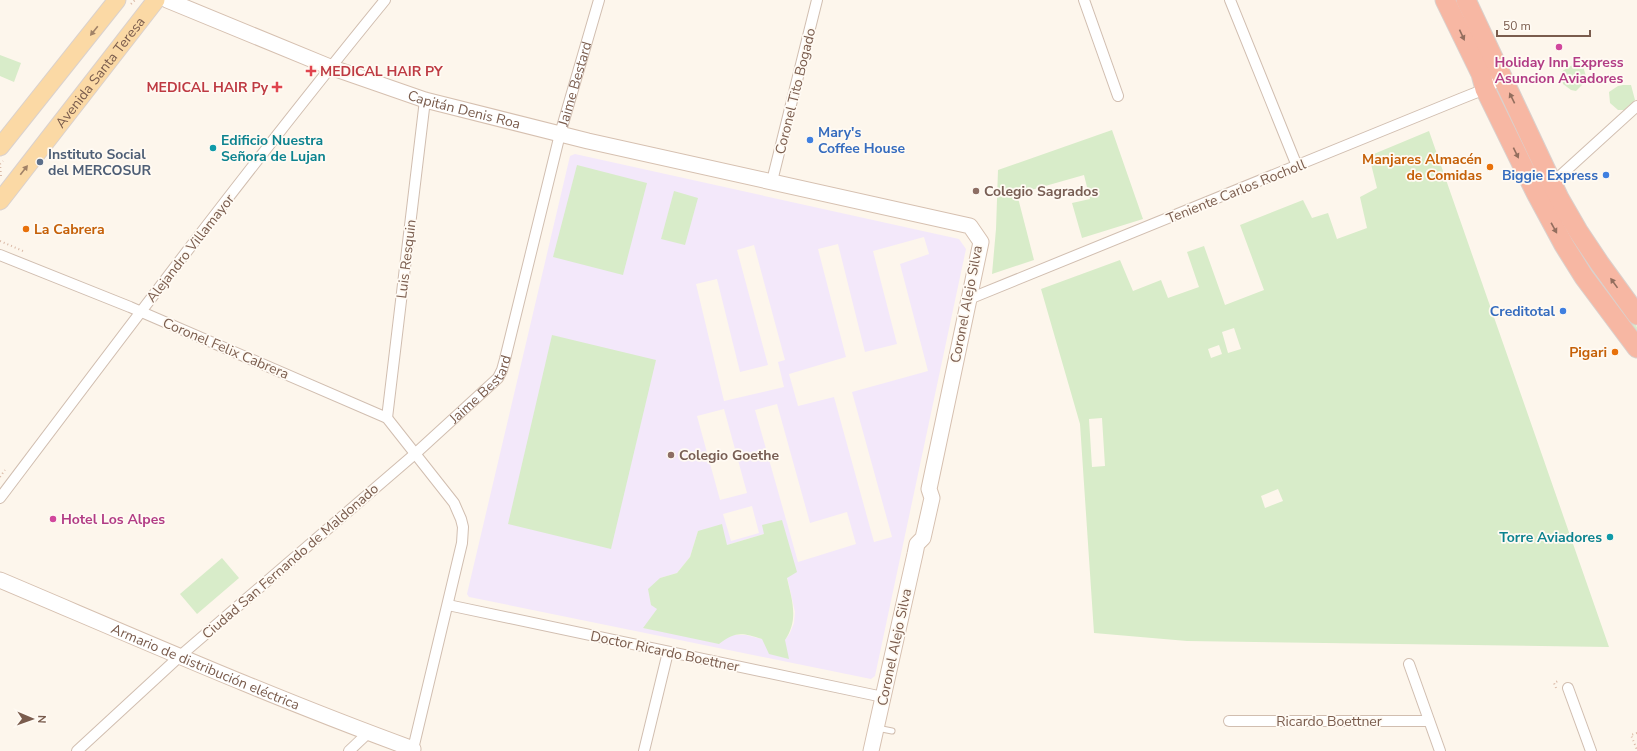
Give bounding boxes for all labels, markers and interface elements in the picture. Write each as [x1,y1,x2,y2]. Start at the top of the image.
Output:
scale bar [1497,12,1590,38]
street label: Avenida Santa Teresa [51,13,150,132]
text: 50 m [1503,18,1531,34]
one-way arrow [89,25,98,36]
street label: Coronel Tito Bogado [771,26,820,156]
one-way arrow [1459,30,1465,41]
street label: Jaime Bestard [554,39,596,129]
marker: Holiday Inn Express Asuncion Aviadores [1554,42,1564,52]
place label: Holiday Inn Express Asuncion Aviadores [1494,53,1624,88]
place label: MEDICAL HAIR PY [320,62,443,81]
marker: MEDICAL HAIR PY [305,65,317,77]
place label: MEDICAL HAIR Py [146,78,269,97]
marker: MEDICAL HAIR Py [271,81,283,93]
street label: Capitán Denis Roa [405,86,522,134]
one-way arrow [1509,93,1515,104]
place label: Mary's Coffee House [818,123,905,158]
place label: Edificio Nuestra Señora de Lujan [221,131,326,166]
marker: Mary's Coffee House [805,135,815,145]
marker: Edificio Nuestra Señora de Lujan [208,143,218,153]
place label: Instituto Social del MERCOSUR [48,145,152,180]
one-way arrow [1513,148,1519,159]
place label: Manjares Almacén de Comidas [1362,150,1482,185]
street label: Teniente Carlos Rocholl [1164,155,1309,228]
marker: Instituto Social del MERCOSUR [35,157,45,167]
marker: Manjares Almacén de Comidas [1485,162,1495,172]
one-way arrow [20,165,28,176]
place label: Biggie Express [1502,166,1598,185]
marker: Biggie Express [1601,170,1611,180]
place label: Colegio Sagrados [984,182,1098,201]
marker: Colegio Sagrados [971,186,981,196]
street label: Alejandro Villamayor [142,190,239,306]
street label: Luis Resquin [392,218,421,300]
place label: La Cabrera [34,220,105,239]
one-way arrow [1551,222,1558,234]
marker: La Cabrera [21,224,31,234]
street label: Coronel Alejo Silva [946,244,987,364]
one-way arrow [1610,278,1618,289]
place label: Creditotal [1490,302,1556,321]
marker: Creditotal [1558,306,1568,316]
street label: Coronel Felix Cabrera [160,313,292,384]
place label: Pigari [1569,343,1607,362]
marker: Pigari [1610,347,1620,357]
street label: Jaime Bestard [445,353,516,429]
place label: Colegio Goethe [679,446,779,465]
marker: Colegio Goethe [666,450,676,460]
street label: Ciudad San Fernando de Maldonado [198,479,383,643]
place label: Hotel Los Alpes [61,510,165,529]
marker: Hotel Los Alpes [48,514,58,524]
place label: Torre Aviadores [1499,528,1602,547]
marker: Torre Aviadores [1605,532,1615,542]
street label: Coronel Alejo Silva [873,587,916,707]
street label: Armario de distribución eléctrica [108,619,302,715]
street label: Doctor Ricardo Boettner [589,626,741,677]
north arrow [12,699,52,739]
street label: Ricardo Boettner [1276,712,1382,731]
text: N [34,715,49,724]

